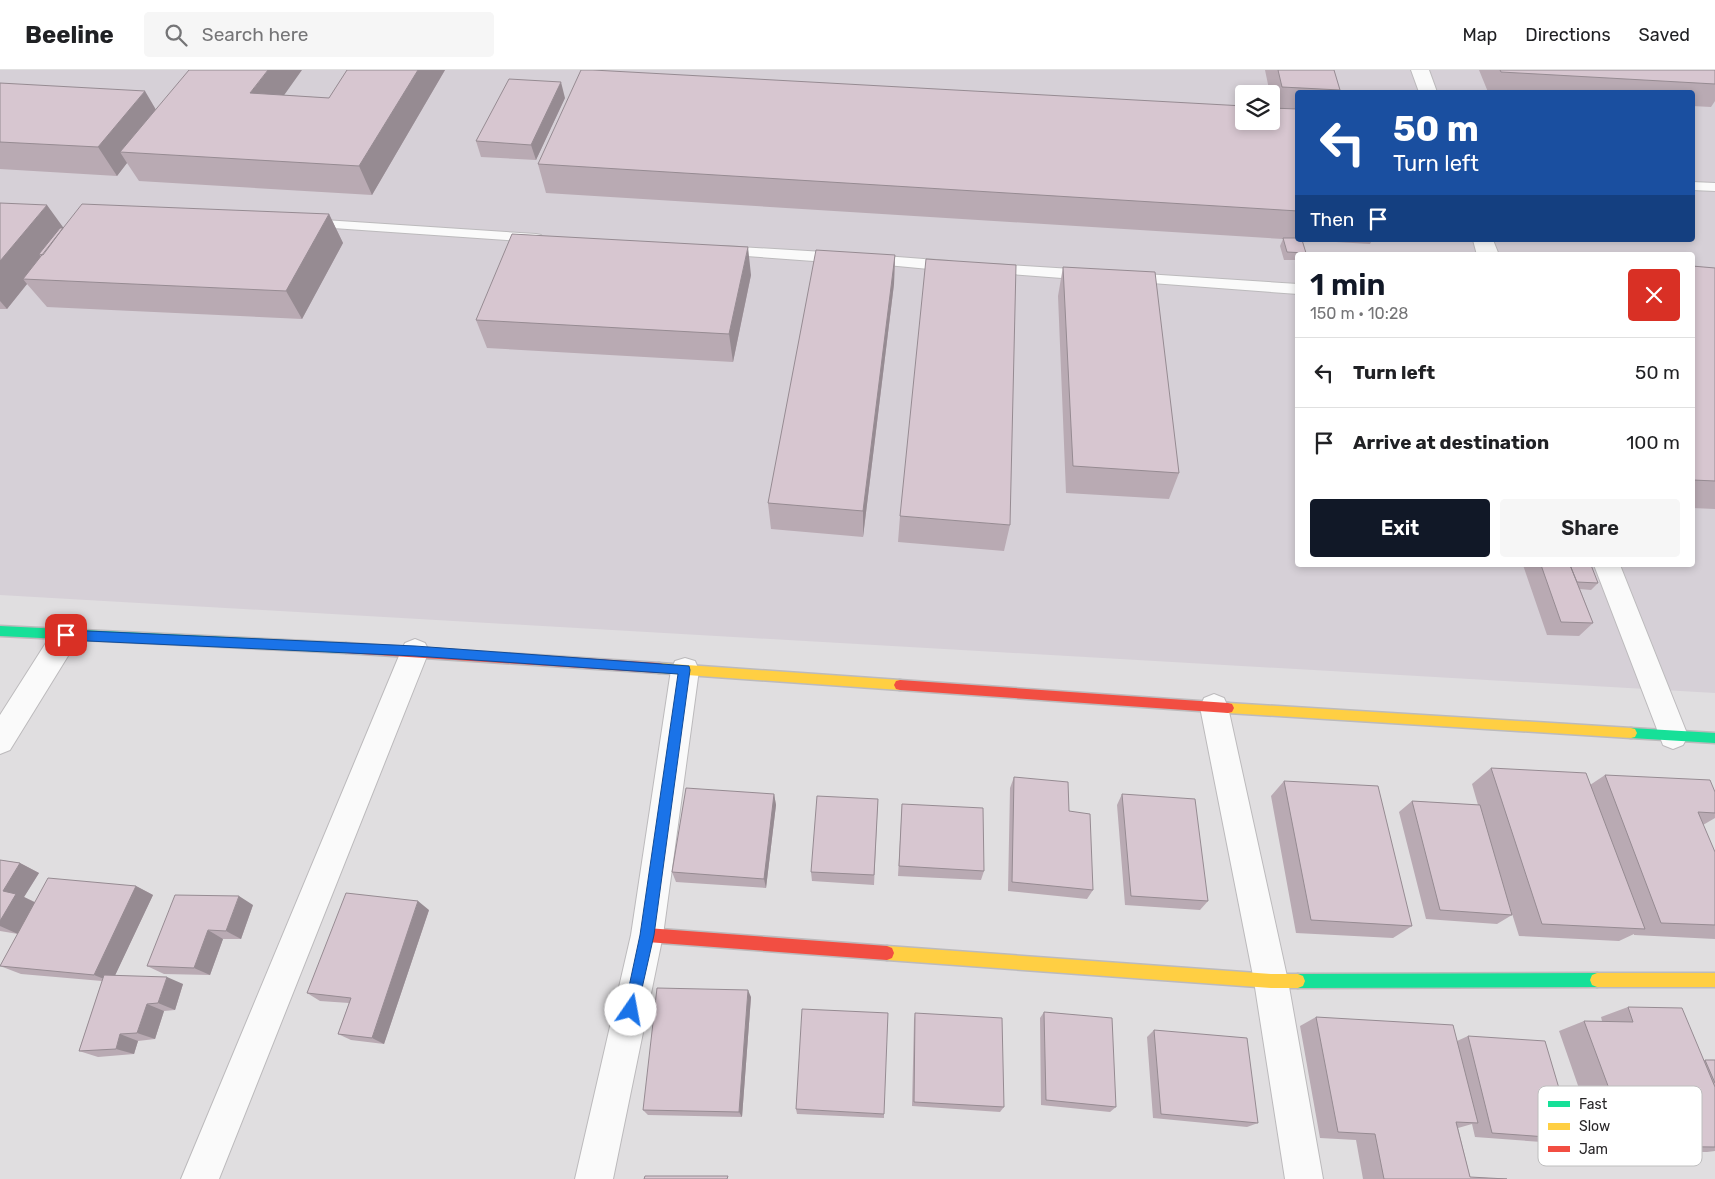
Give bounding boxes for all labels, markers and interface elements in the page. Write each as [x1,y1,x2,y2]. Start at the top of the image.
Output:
search box [144,12,494,57]
text: Beeline [25,21,114,49]
icon: search [162,21,190,49]
text: Search here [202,23,308,46]
text: Map [1462,24,1497,46]
text: Directions [1525,24,1611,46]
text: Saved [1639,24,1690,46]
map controls [1235,85,1280,130]
button: layers [1235,85,1280,130]
text: 50 m [1393,108,1479,150]
icon: left [1310,110,1375,175]
text: Turn left [1393,150,1479,177]
icon: arrive [1364,205,1392,233]
text: Then [1310,208,1354,231]
text: 1 min [1310,267,1385,303]
button: close [1628,269,1680,321]
text: 150 m · 10:28 [1310,304,1408,323]
icon: left [1310,359,1338,387]
text: Turn left [1353,361,1435,384]
text: 50 m [1635,361,1680,384]
icon: arrive [1310,429,1338,457]
text: Arrive at destination [1353,431,1549,454]
text: 100 m [1626,431,1680,454]
button: Exit [1310,499,1490,557]
button: Share [1500,499,1680,557]
pin [45,614,87,656]
icon: arrive [52,621,80,649]
position arrow [604,983,656,1035]
legend [1538,1086,1702,1166]
text: Fast [1579,1096,1608,1113]
text: Slow [1579,1118,1610,1135]
text: Jam [1579,1141,1608,1158]

